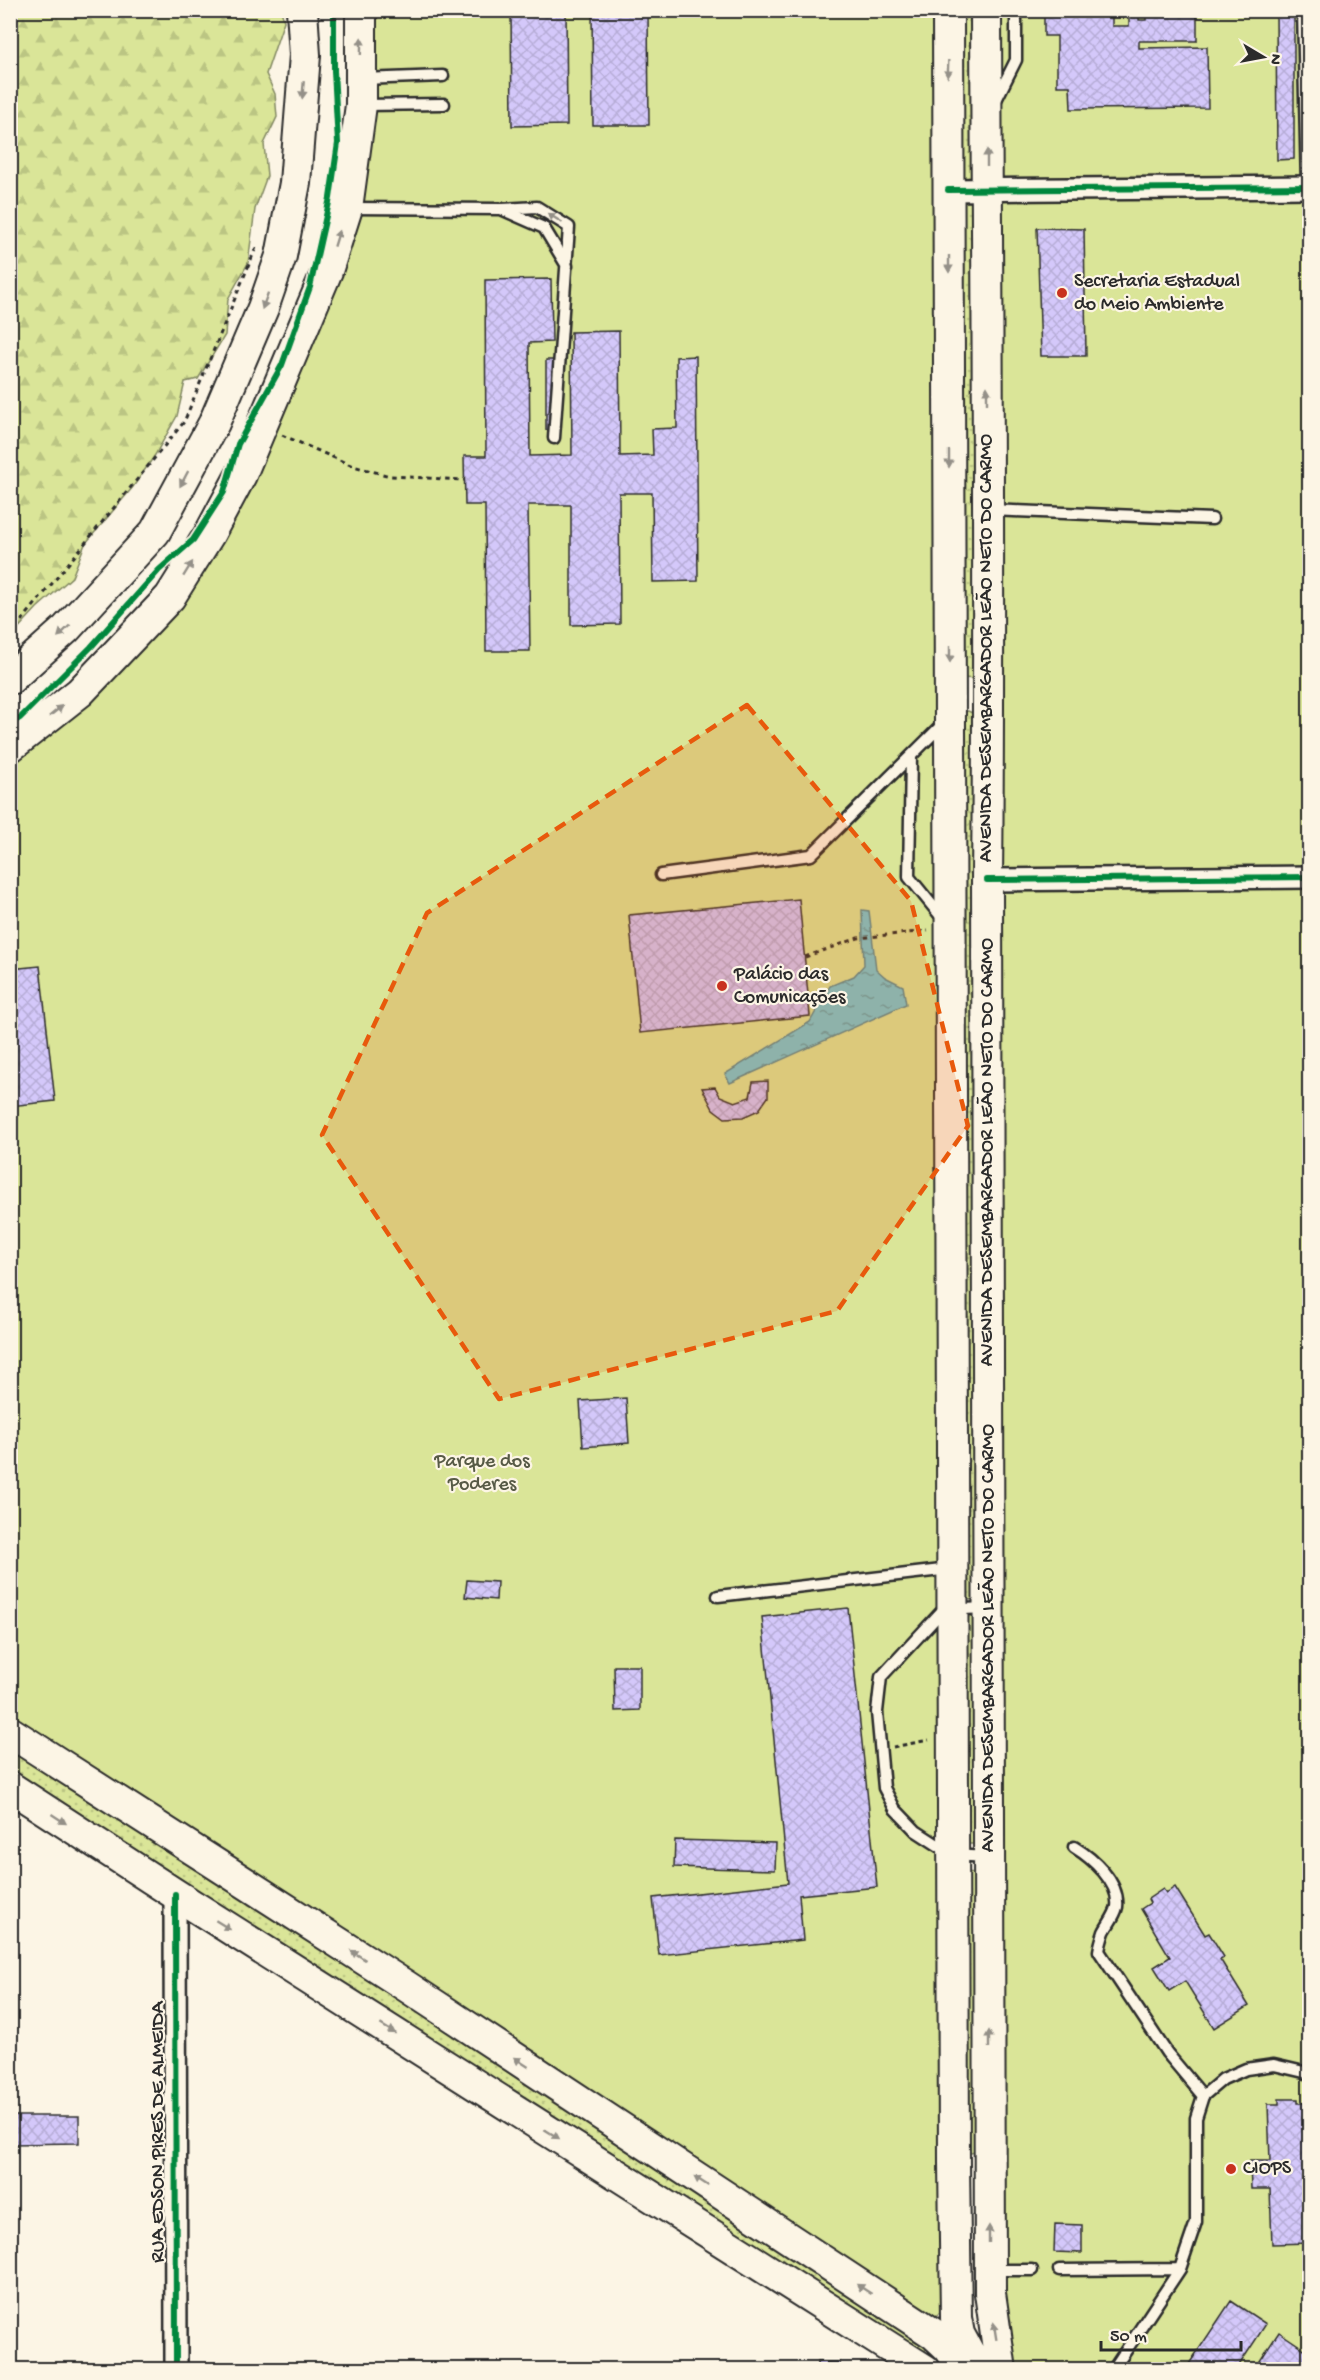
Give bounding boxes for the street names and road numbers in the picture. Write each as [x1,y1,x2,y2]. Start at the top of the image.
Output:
street label: AVENIDA DESEMBARGADOR LEÃO NETO DO CARMO [975,434,999,862]
street label: AVENIDA DESEMBARGADOR LEÃO NETO DO CARMO [976,938,1000,1366]
street label: AVENIDA DESEMBARGADOR LEÃO NETO DO CARMO [977,1424,1001,1852]
street label: RUA EDSON PIRES DE ALMEIDA [148,2000,171,2263]

